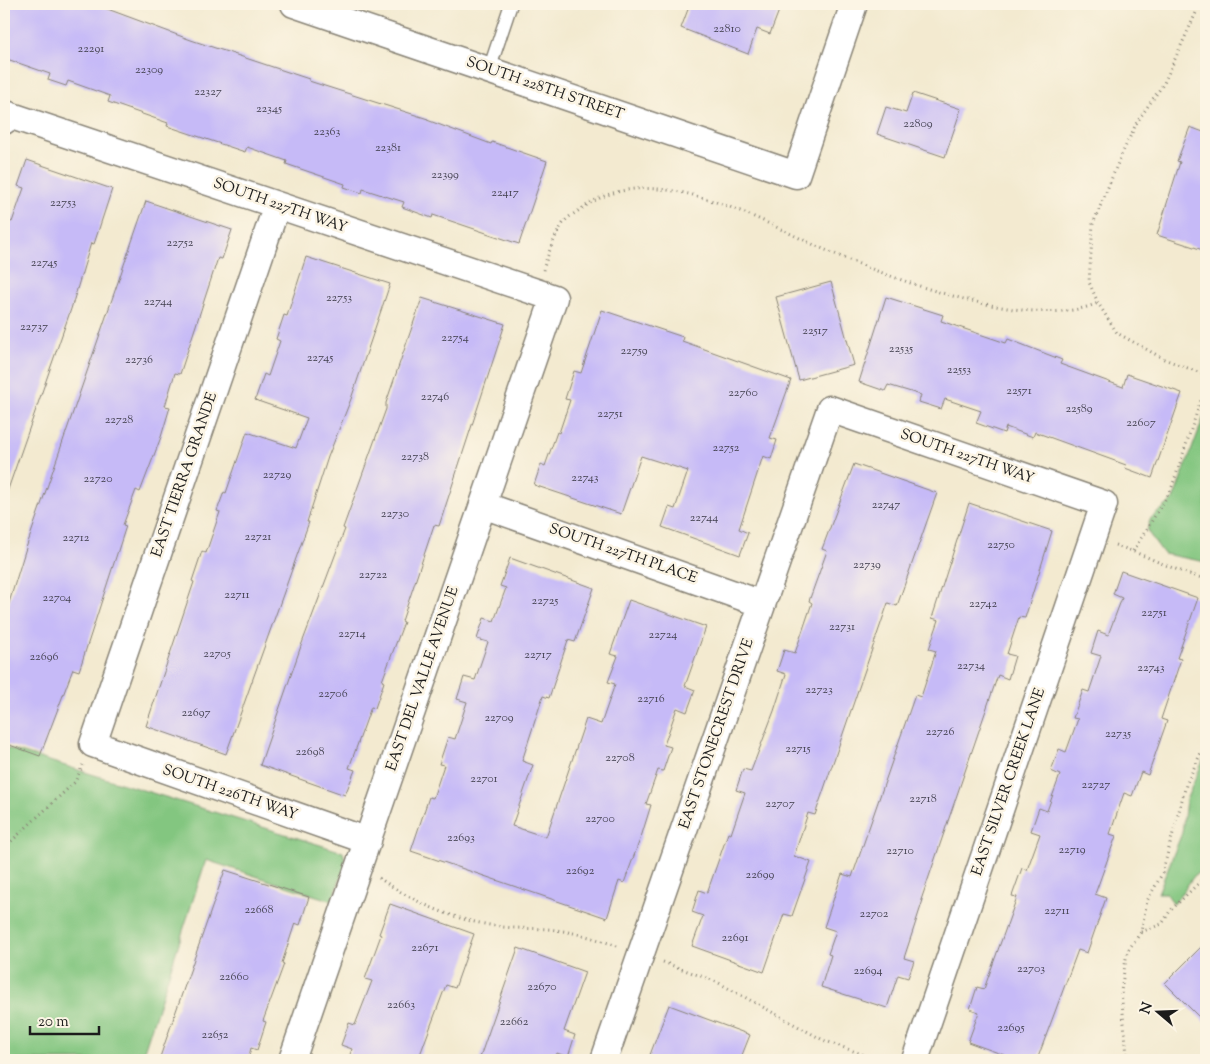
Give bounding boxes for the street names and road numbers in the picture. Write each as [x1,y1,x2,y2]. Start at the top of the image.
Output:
street label: SOUTH 228TH STREET [463,52,627,126]
street label: SOUTH 227TH WAY [210,173,350,239]
street label: EAST TIERRA GRANDE [147,390,223,560]
street label: SOUTH 227TH WAY [897,424,1037,490]
street label: SOUTH 227TH PLACE [546,519,700,589]
street label: EAST DEL VALLE AVENUE [382,584,464,774]
street label: EAST STONECREST DRIVE [674,636,760,832]
street label: EAST SILVER CREEK LANE [967,685,1051,879]
street label: SOUTH 226TH WAY [160,760,301,826]

